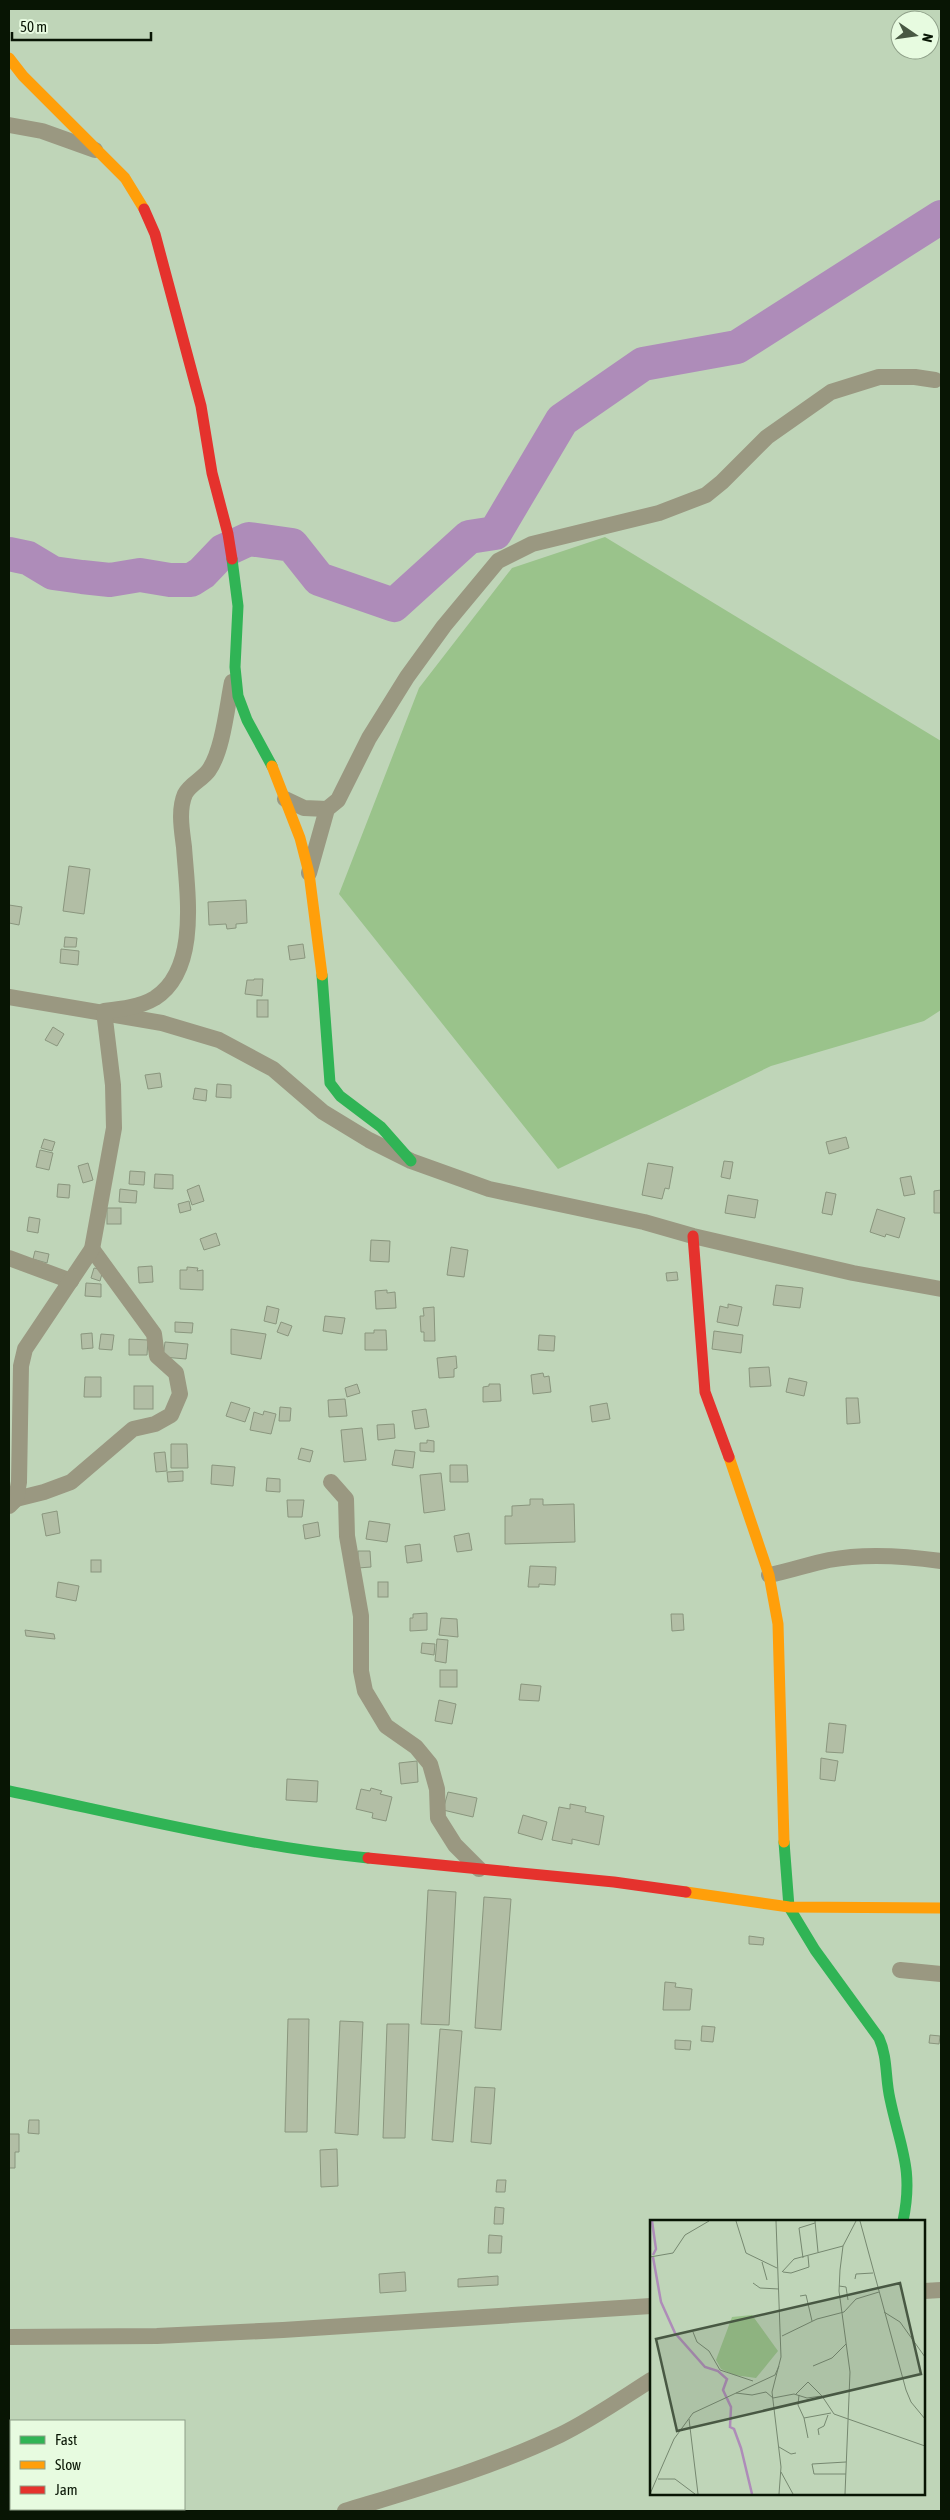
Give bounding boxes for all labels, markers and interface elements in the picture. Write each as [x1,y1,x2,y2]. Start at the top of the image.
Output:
scale bar [12,10,151,42]
north arrow [890,10,940,60]
text: 50 m [20,18,47,35]
text: N [919,32,936,44]
inset map [650,2220,925,2495]
legend [10,2420,185,2510]
text: Fast [55,2431,77,2448]
text: Slow [55,2456,81,2473]
text: Jam [55,2481,78,2498]

